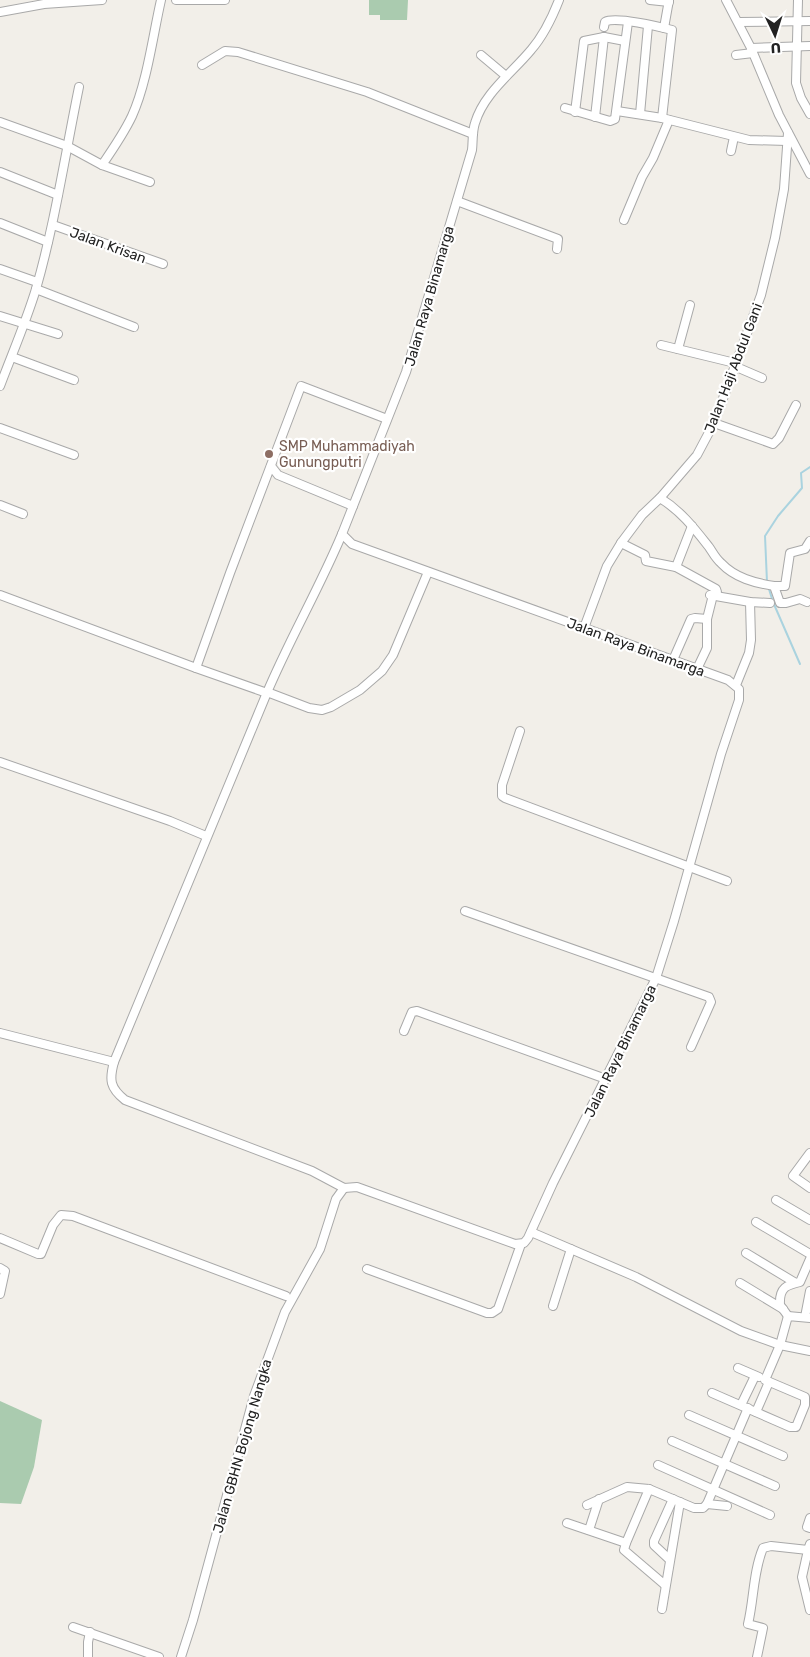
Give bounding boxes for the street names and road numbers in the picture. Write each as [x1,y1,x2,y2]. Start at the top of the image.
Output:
street label: Jalan Krisan [67,224,148,267]
street label: Jalan Raya Binamarga [401,224,458,368]
street label: Jalan Haji Abdul Gani [701,301,766,436]
street label: Jalan Raya Binamarga [565,615,707,680]
street label: Jalan Raya Binamarga [581,982,660,1120]
street label: Jalan GBHN Bojong Nangka [210,1357,275,1535]

